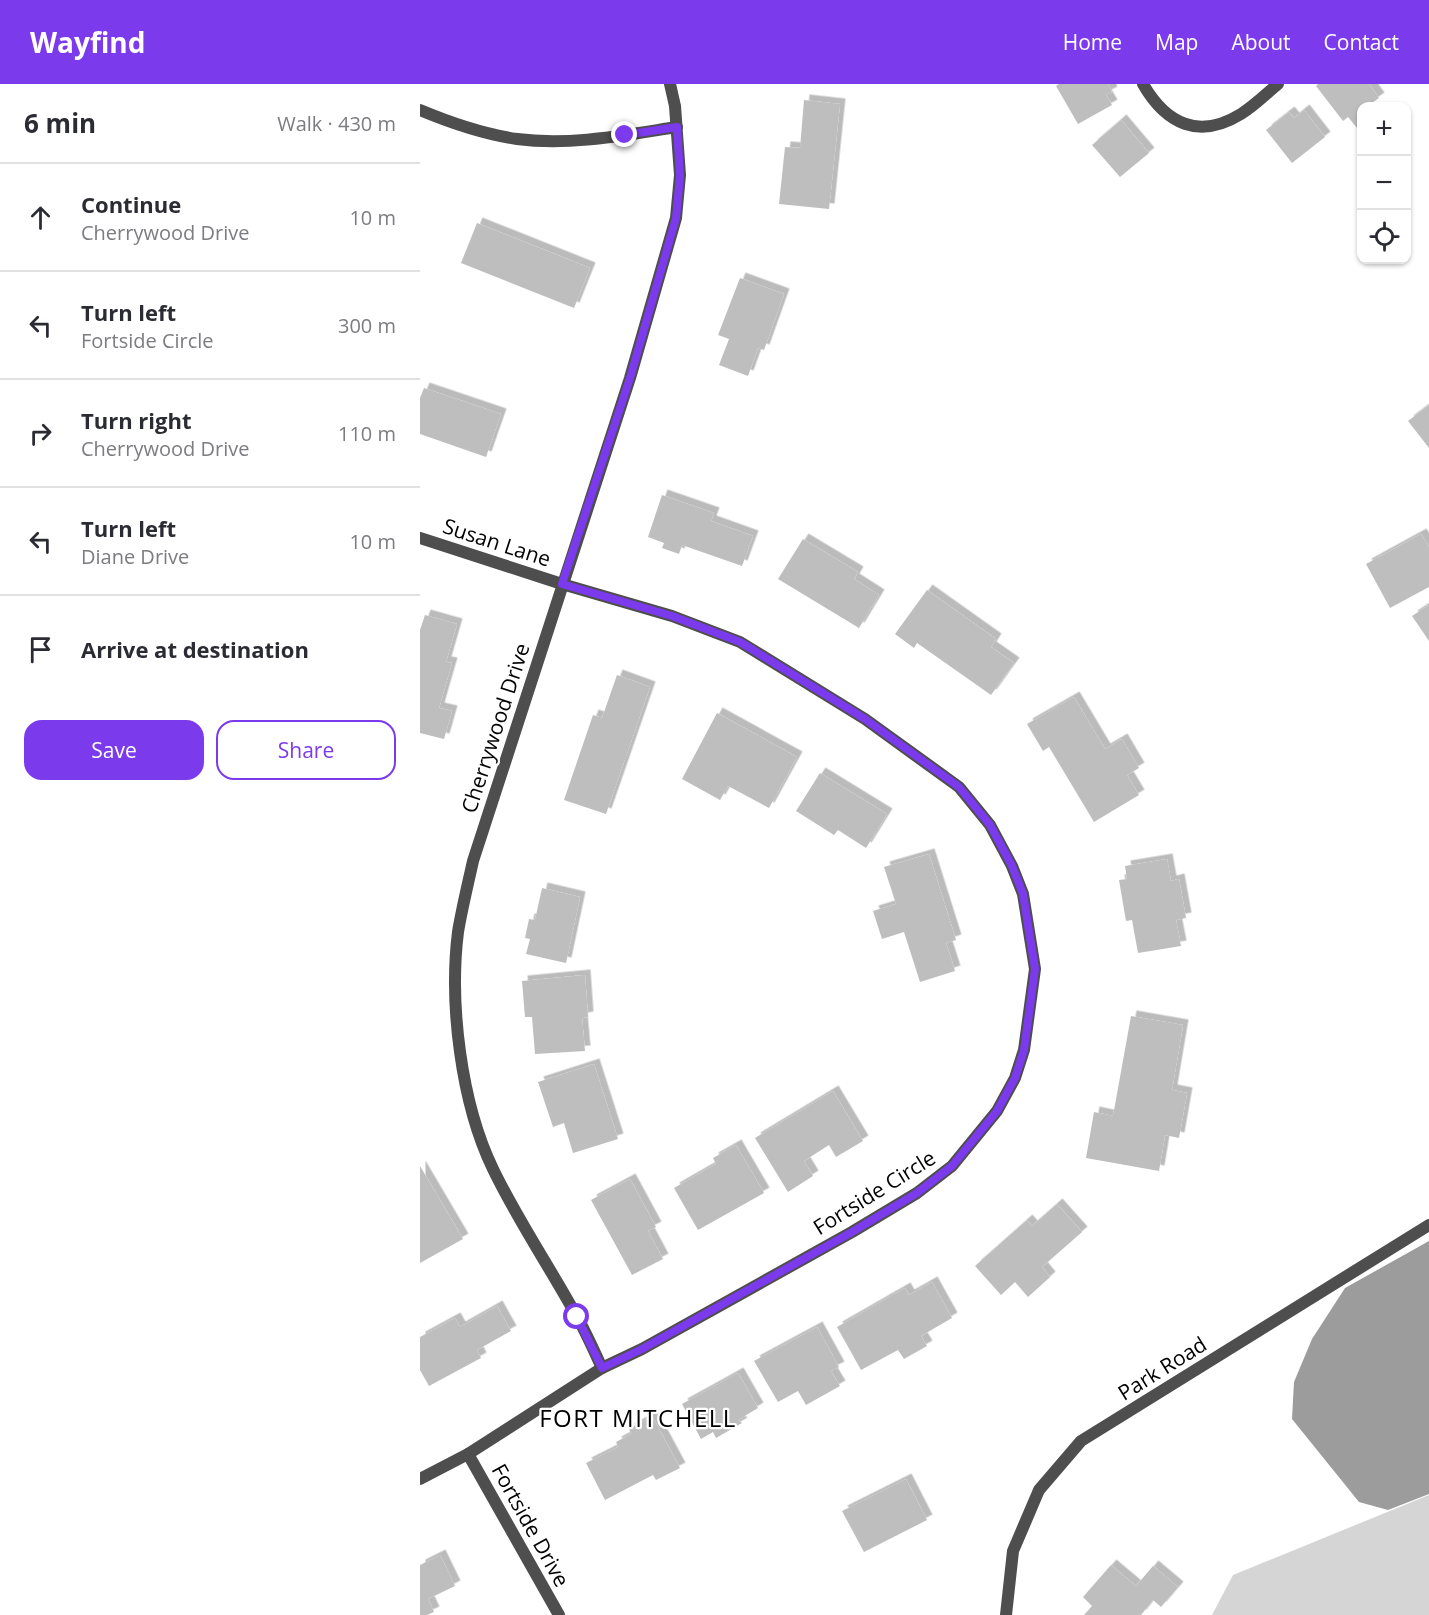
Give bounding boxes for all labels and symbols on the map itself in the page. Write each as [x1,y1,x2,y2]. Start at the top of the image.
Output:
route end [611,121,637,147]
street label: Susan Lane [440,511,554,573]
street label: Cherrywood Drive [454,640,536,816]
street label: Fortside Circle [808,1143,940,1241]
route start [563,1303,589,1329]
street label: Park Road [1112,1330,1212,1406]
district label: FORT MITCHELL [539,1401,737,1434]
street label: Fortside Drive [486,1459,576,1591]

